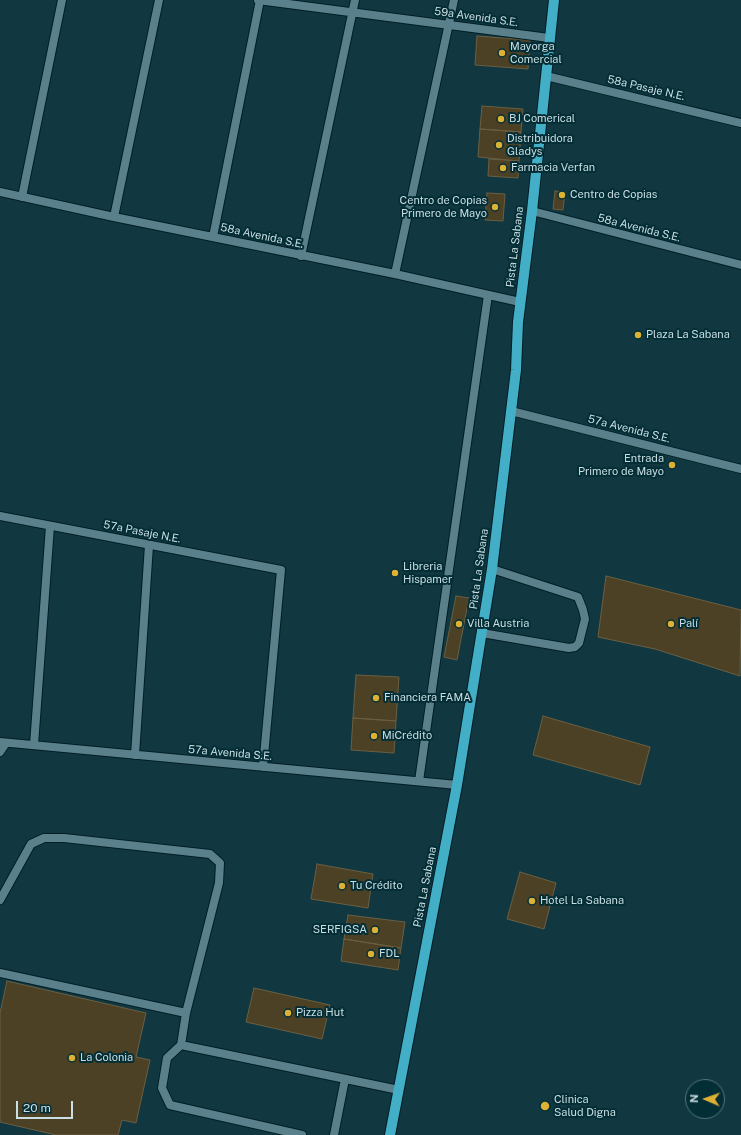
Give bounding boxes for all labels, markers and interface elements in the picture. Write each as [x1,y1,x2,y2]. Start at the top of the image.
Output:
street label: 59a Avenida S.E. [433,5,519,29]
place label: Mayorga Comercial [510,40,562,66]
marker: Mayorga Comercial [497,48,507,58]
street label: 58a Pasaje N.E. [606,73,686,103]
place label: BJ Comerical [509,112,575,126]
marker: BJ Comerical [496,114,506,124]
place label: Distribuidora Gladys [507,132,573,158]
marker: Distribuidora Gladys [494,140,504,150]
place label: Farmacia Verfan [511,161,595,175]
marker: Farmacia Verfan [498,163,508,173]
place label: Centro de Copias [570,188,657,202]
marker: Centro de Copias [557,190,567,200]
place label: Centro de Copias Primero de Mayo [400,194,487,220]
marker: Centro de Copias Primero de Mayo [490,202,500,212]
street label: Pista La Sabana [503,206,527,288]
street label: 58a Avenida S.E. [596,211,682,245]
street label: 58a Avenida S.E. [219,221,305,251]
place label: Plaza La Sabana [646,328,730,342]
marker: Plaza La Sabana [633,330,643,340]
street label: 57a Avenida S.E. [587,412,671,446]
place label: Entrada Primero de Mayo [578,452,664,478]
marker: Entrada Primero de Mayo [667,460,677,470]
street label: 57a Pasaje N.E. [102,518,182,546]
street label: Pista La Sabana [467,528,491,610]
place label: Libreria Hispamer [403,560,452,586]
marker: Libreria Hispamer [390,568,400,578]
place label: Villa Austria [467,617,529,631]
place label: Palí [679,617,698,631]
marker: Villa Austria [454,619,464,629]
marker: Palí [666,619,676,629]
place label: Financiera FAMA [384,691,471,705]
marker: Financiera FAMA [371,693,381,703]
place label: MiCrédito [382,729,432,743]
marker: MiCrédito [369,731,379,741]
street label: 57a Avenida S.E. [187,743,273,763]
street label: Pista La Sabana [411,846,439,928]
place label: Tu Crédito [350,879,403,893]
marker: Tu Crédito [337,881,347,891]
place label: Hotel La Sabana [540,894,624,908]
marker: Hotel La Sabana [527,896,537,906]
place label: SERFIGSA [313,923,367,937]
marker: SERFIGSA [370,925,380,935]
place label: FDL [379,947,400,961]
marker: FDL [366,949,376,959]
place label: Pizza Hut [296,1006,344,1020]
marker: Pizza Hut [283,1008,293,1018]
place label: La Colonia [80,1051,133,1065]
marker: La Colonia [67,1053,77,1063]
north arrow [685,1079,725,1119]
scale bar [18,1093,75,1119]
place label: Clinica Salud Digna [554,1093,616,1119]
text: N [688,1094,700,1103]
marker: Clinica Salud Digna [539,1100,551,1112]
text: 20 m [23,1101,51,1115]

